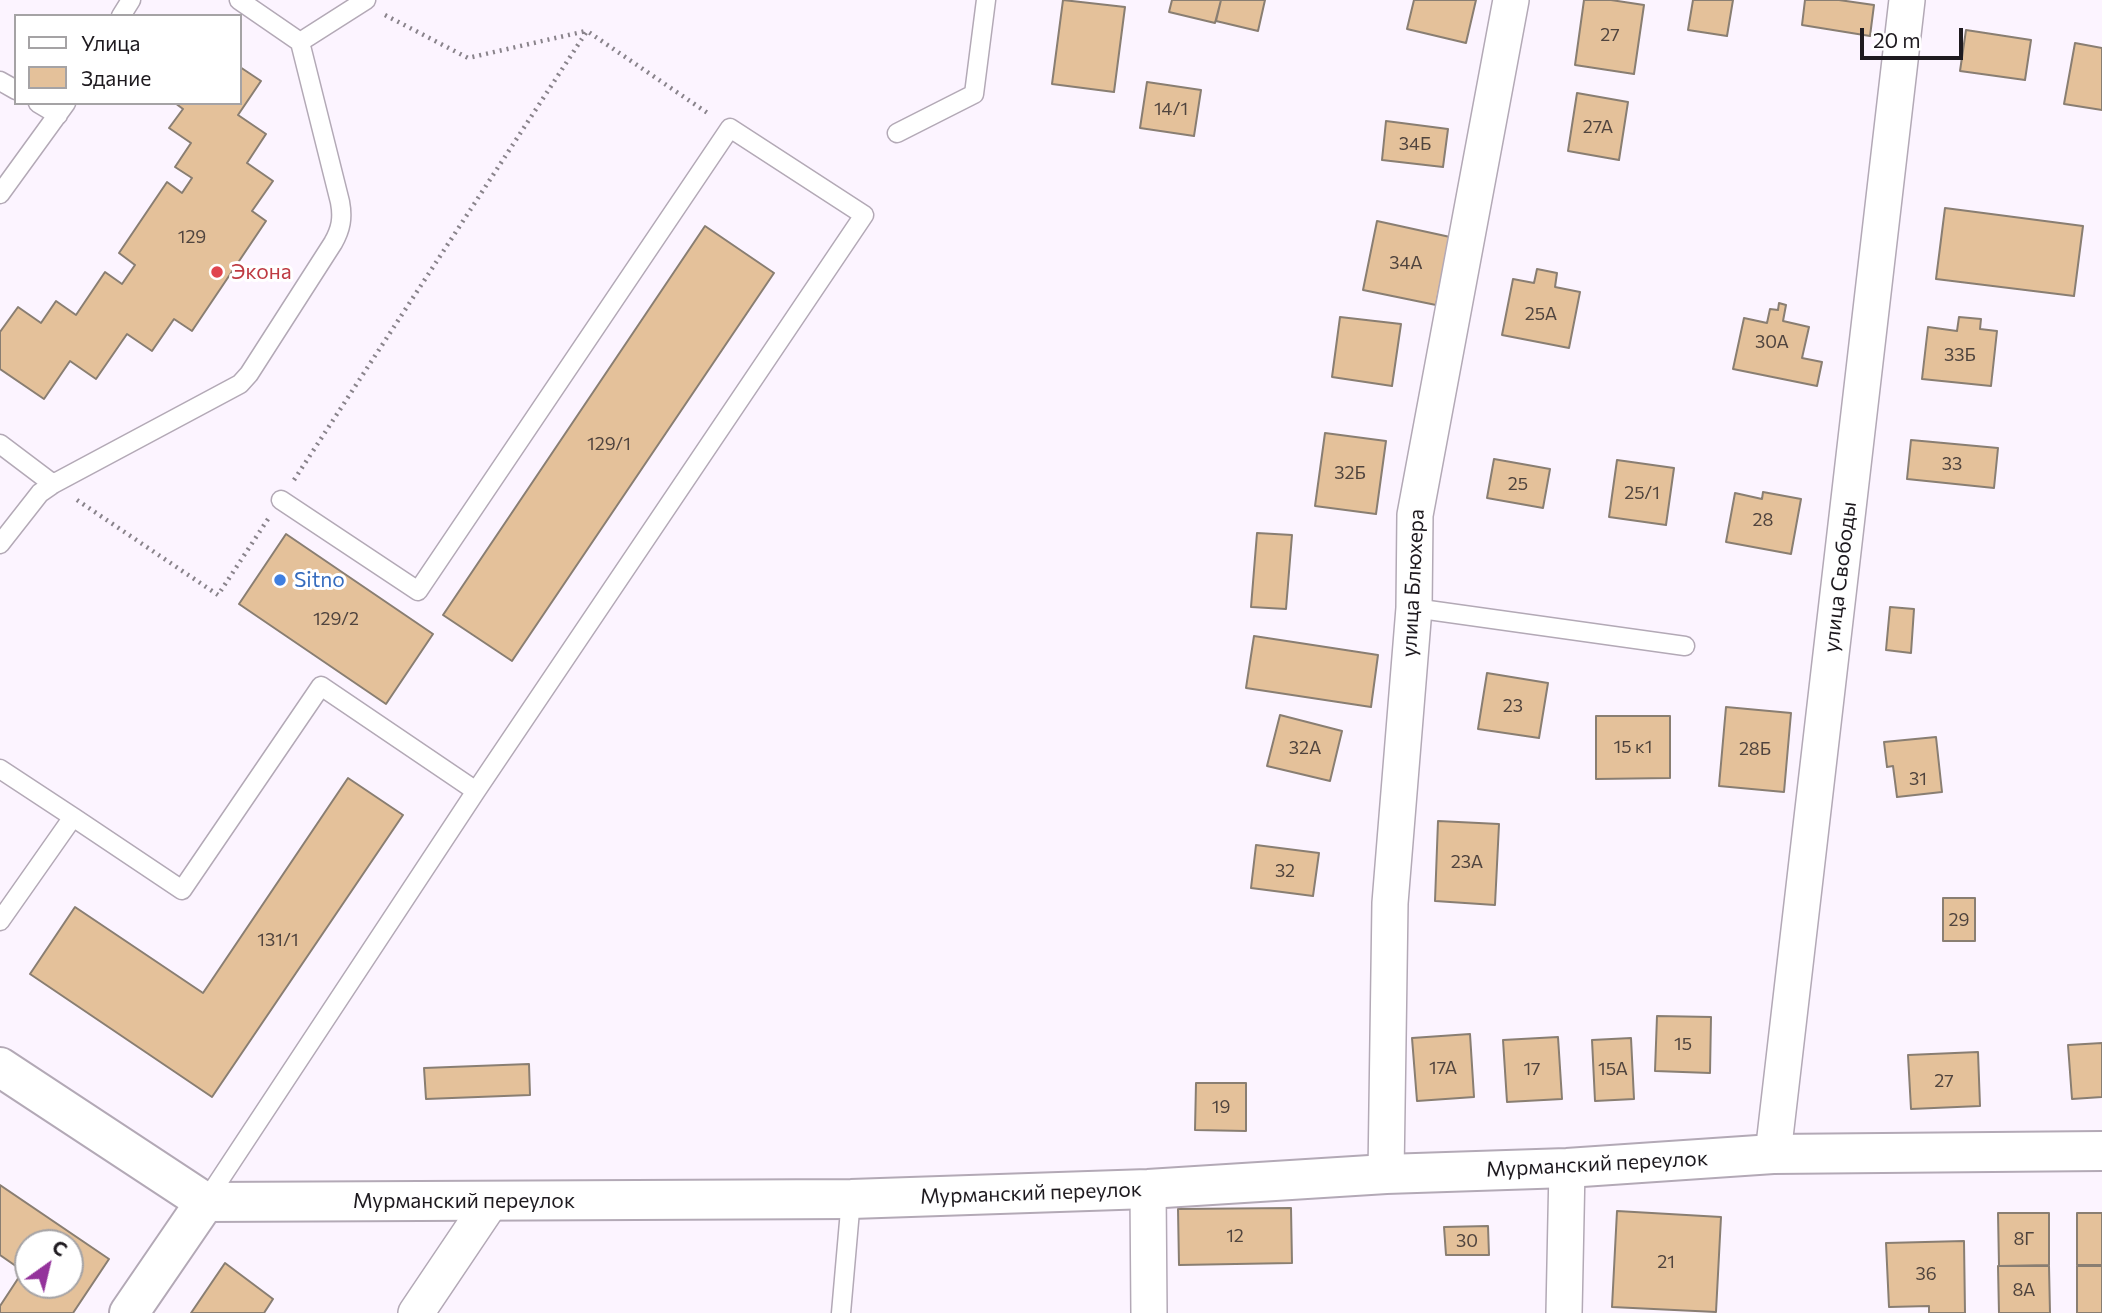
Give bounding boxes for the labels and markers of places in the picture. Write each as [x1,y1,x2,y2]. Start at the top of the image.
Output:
place label: Экона [231,259,292,285]
marker: Экона [209,264,225,280]
place label: Sitno [294,567,345,593]
marker: Sitno [272,572,288,588]

